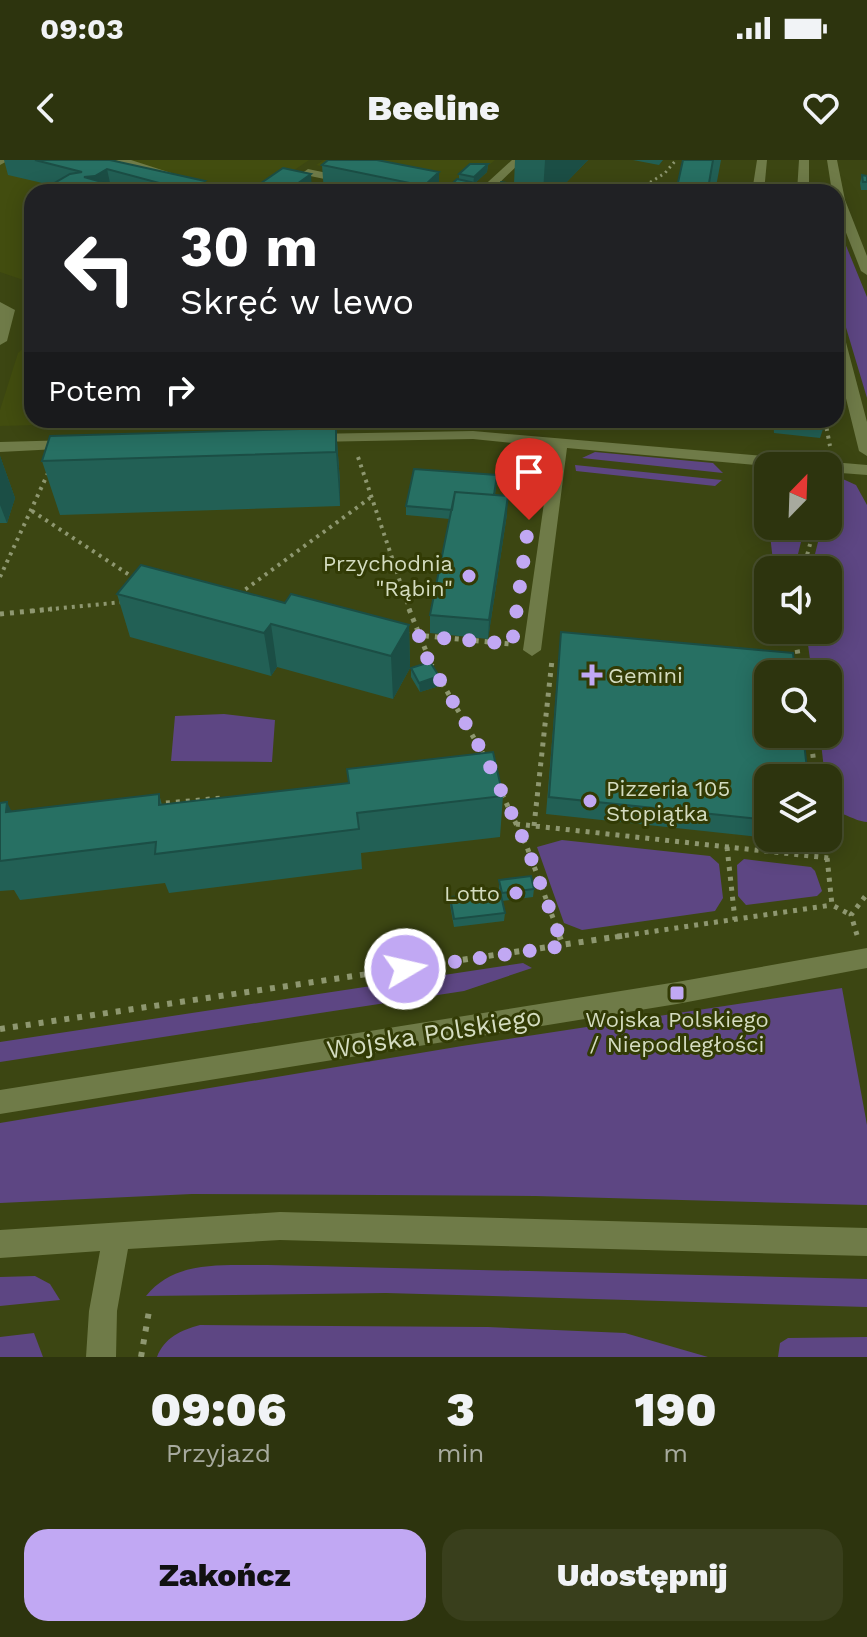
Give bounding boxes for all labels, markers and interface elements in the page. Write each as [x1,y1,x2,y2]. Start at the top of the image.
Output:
text: 09:03 [40,11,124,46]
icon: back [24,86,68,130]
icon: heart [799,86,843,130]
text: Beeline [367,87,500,129]
text: 30 m [180,214,318,280]
icon: left [48,216,152,320]
text: Skręć w lewo [180,281,414,323]
icon: right [158,368,202,412]
text: Potem [48,373,142,408]
pin [495,438,563,520]
icon: arrive [507,450,551,494]
north arrow [754,452,842,540]
map controls [754,452,842,852]
place label: Przychodnia "Rąbin" [323,551,453,601]
button: sound [754,556,842,644]
marker: Przychodnia "Rąbin" [460,567,478,585]
button: search [754,660,842,748]
place label: Gemini [608,663,683,688]
marker: Gemini [583,666,601,684]
button: layers [754,764,842,852]
place label: Pizzeria 105 Stopiątka [606,776,730,826]
marker: Pizzeria 105 Stopiątka [581,792,599,810]
place label: Lotto [444,881,500,906]
marker: Lotto [507,884,525,902]
position arrow [363,927,447,1011]
marker: Wojska Polskiego / Niepodległości [668,984,686,1002]
street label: Wojska Polskiego [325,1001,543,1065]
place label: Wojska Polskiego / Niepodległości [585,1007,769,1057]
text: 09:06 [150,1381,287,1438]
text: 3 [446,1381,475,1438]
text: 190 [635,1381,717,1438]
text: Przyjazd [166,1438,271,1468]
text: min [437,1438,484,1468]
text: m [663,1438,688,1468]
button: Zakończ [24,1529,426,1621]
button: Udostępnij [442,1529,843,1621]

